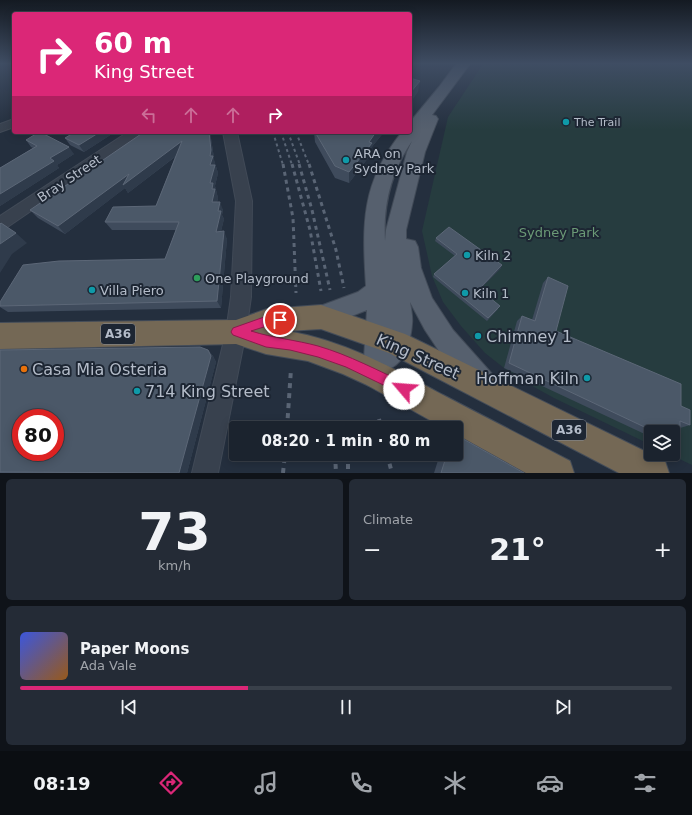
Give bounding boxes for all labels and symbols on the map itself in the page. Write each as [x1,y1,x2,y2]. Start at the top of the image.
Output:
place label: The Trail [573,116,620,129]
marker: The Trail [561,117,571,127]
place label: ARA on Sydney Park [354,146,435,176]
street label: Bray Street [35,152,104,205]
marker: ARA on Sydney Park [341,155,351,165]
park label: Sydney Park [519,225,600,240]
place label: Kiln 2 [475,248,511,263]
marker: Kiln 2 [462,250,472,260]
place label: One Playground [205,271,309,286]
marker: One Playground [192,273,202,283]
place label: Villa Piero [100,283,164,298]
marker: Villa Piero [87,285,97,295]
place label: Kiln 1 [473,286,509,301]
marker: Kiln 1 [460,288,470,298]
pin [263,303,297,337]
road number: A36 [101,324,135,344]
place label: Chimney 1 [486,327,572,346]
street label: King Street [373,330,462,383]
marker: Chimney 1 [473,331,483,341]
place label: Casa Mia Osteria [32,360,167,379]
marker: Casa Mia Osteria [19,364,29,374]
position arrow [383,368,425,410]
place label: Hoffman Kiln [476,369,579,388]
marker: Hoffman Kiln [582,373,592,383]
place label: 714 King Street [145,382,270,401]
marker: 714 King Street [132,386,142,396]
speed limit sign: 80 [12,409,64,461]
road number: A36 [552,420,586,440]

